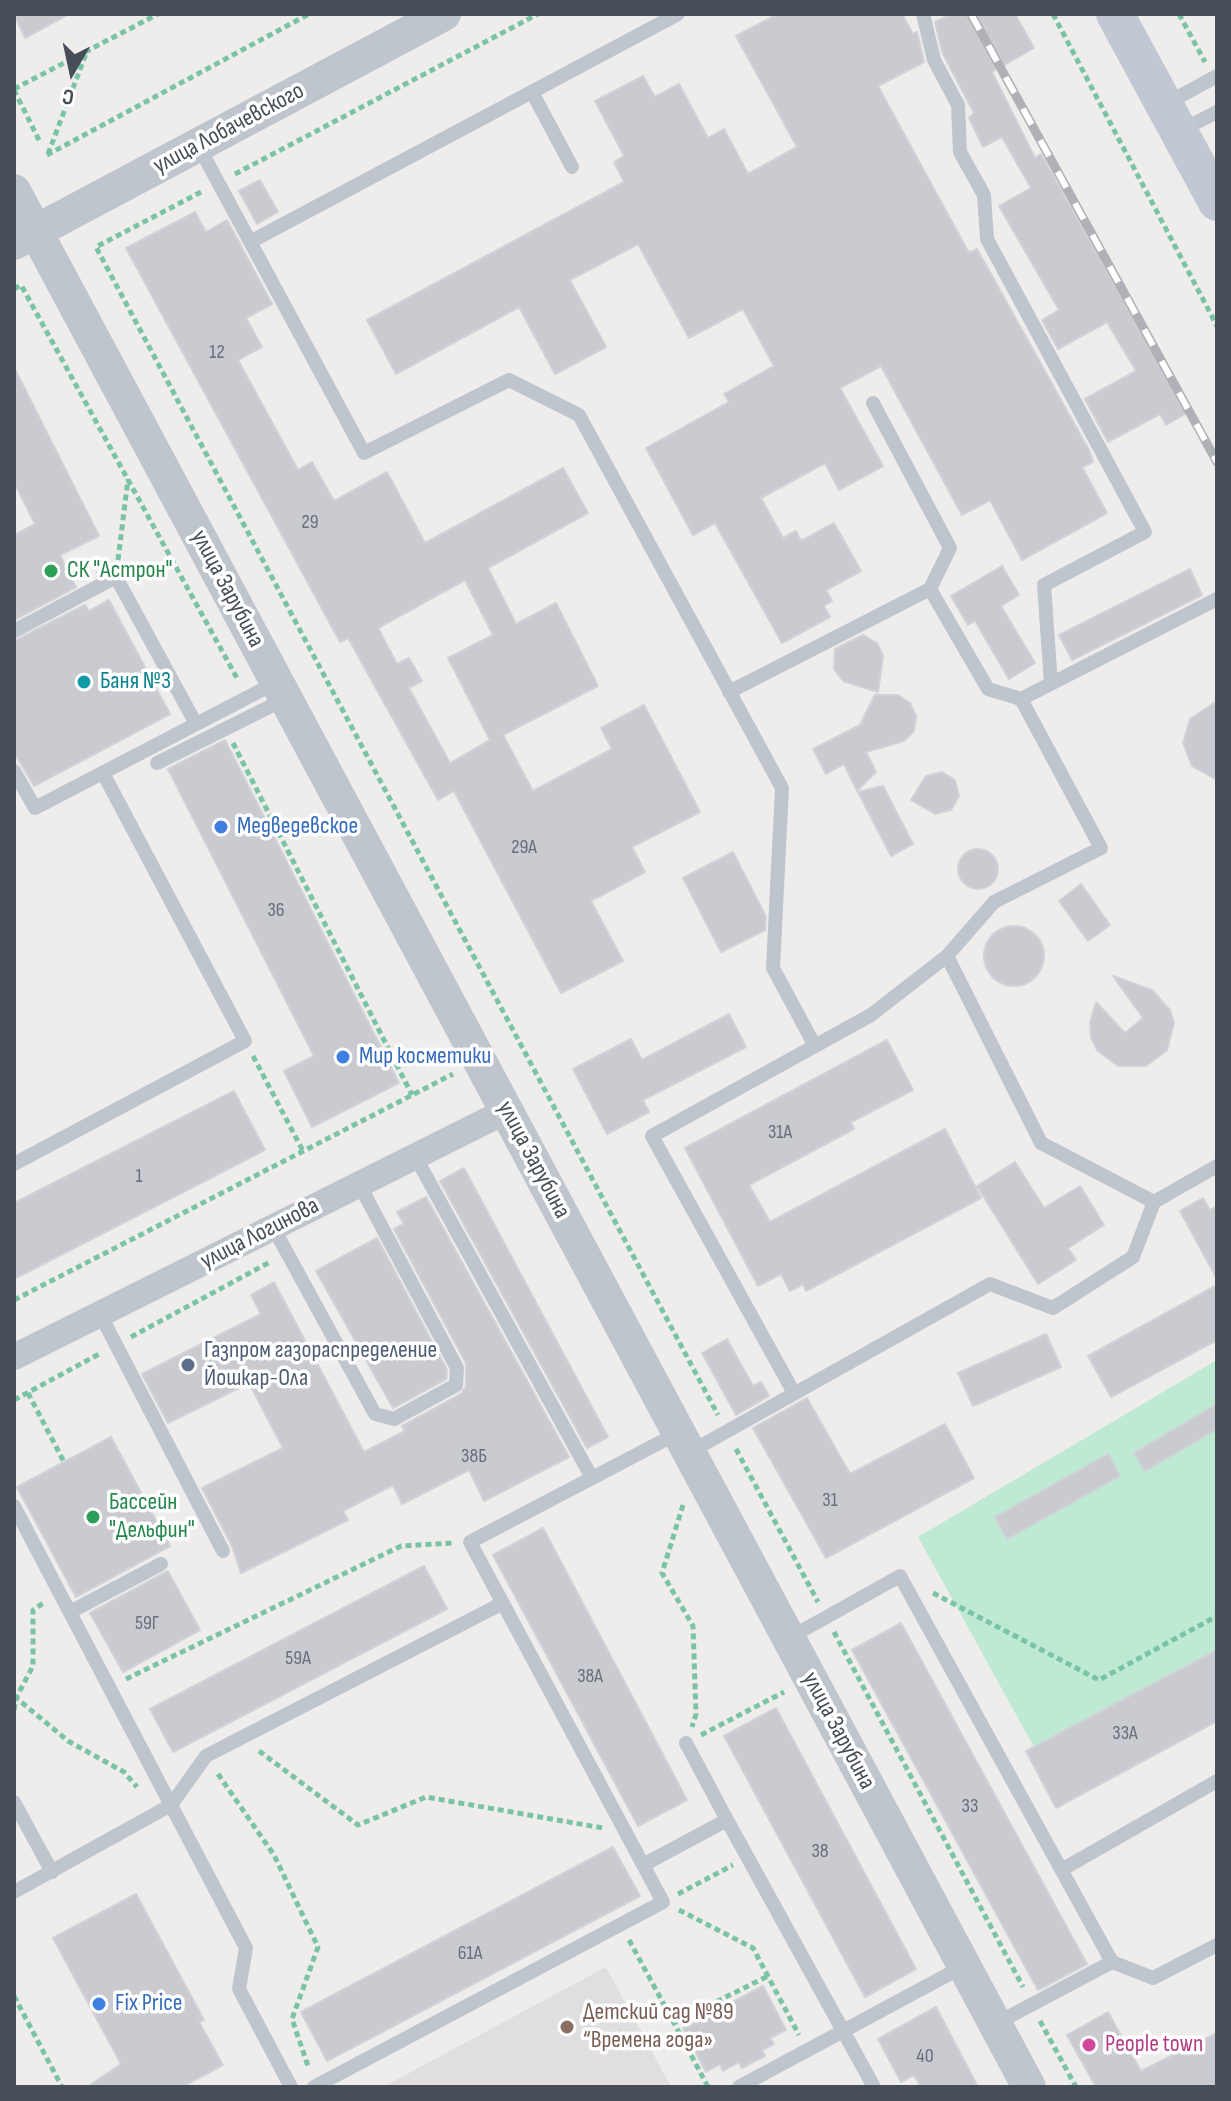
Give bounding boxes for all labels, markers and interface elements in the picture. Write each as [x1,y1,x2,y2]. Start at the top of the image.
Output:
north arrow [32,32,112,112]
street label: улица Лобачевского [149,77,309,181]
text: С [60,82,76,110]
house number: 12 [209,341,225,365]
house number: 29 [301,511,319,535]
street label: улица Зарубина [184,525,270,653]
place label: СК "Астрон" [67,557,173,585]
marker: СК "Астрон" [42,562,60,580]
place label: Баня №3 [100,668,171,696]
marker: Баня №3 [75,673,93,691]
place label: Медведевское [237,813,358,841]
marker: Медведевское [212,818,230,836]
house number: 29А [511,836,537,860]
house number: 36 [267,899,285,923]
place label: Мир косметики [359,1043,491,1071]
marker: Мир косметики [334,1048,352,1066]
street label: улица Зарубина [490,1096,576,1224]
house number: 31А [768,1121,792,1145]
house number: 1 [136,1165,142,1189]
street label: улица Логинова [196,1192,324,1276]
place label: Газпром газораспределение Йошкар-Ола [204,1337,437,1393]
marker: Газпром газораспределение Йошкар-Ола [179,1356,197,1374]
house number: 38Б [461,1445,487,1469]
place label: Бассейн "Дельфин" [109,1489,195,1545]
house number: 31 [822,1489,838,1513]
marker: Бассейн "Дельфин" [84,1508,102,1526]
house number: 59Г [135,1612,159,1636]
house number: 59А [285,1647,311,1671]
house number: 38А [577,1665,603,1689]
street label: улица Зарубина [795,1667,881,1795]
house number: 33А [1112,1722,1138,1746]
house number: 33 [962,1795,978,1819]
house number: 38 [811,1840,829,1864]
house number: 61А [458,1942,482,1966]
place label: Fix Price [115,1990,182,2018]
marker: Fix Price [90,1995,108,2013]
place label: Детский сад №89 “Времена года» [583,1999,734,2055]
marker: Детский сад №89 “Времена года» [558,2018,576,2036]
place label: People town [1105,2031,1203,2059]
marker: People town [1080,2036,1098,2054]
house number: 40 [916,2045,934,2069]

